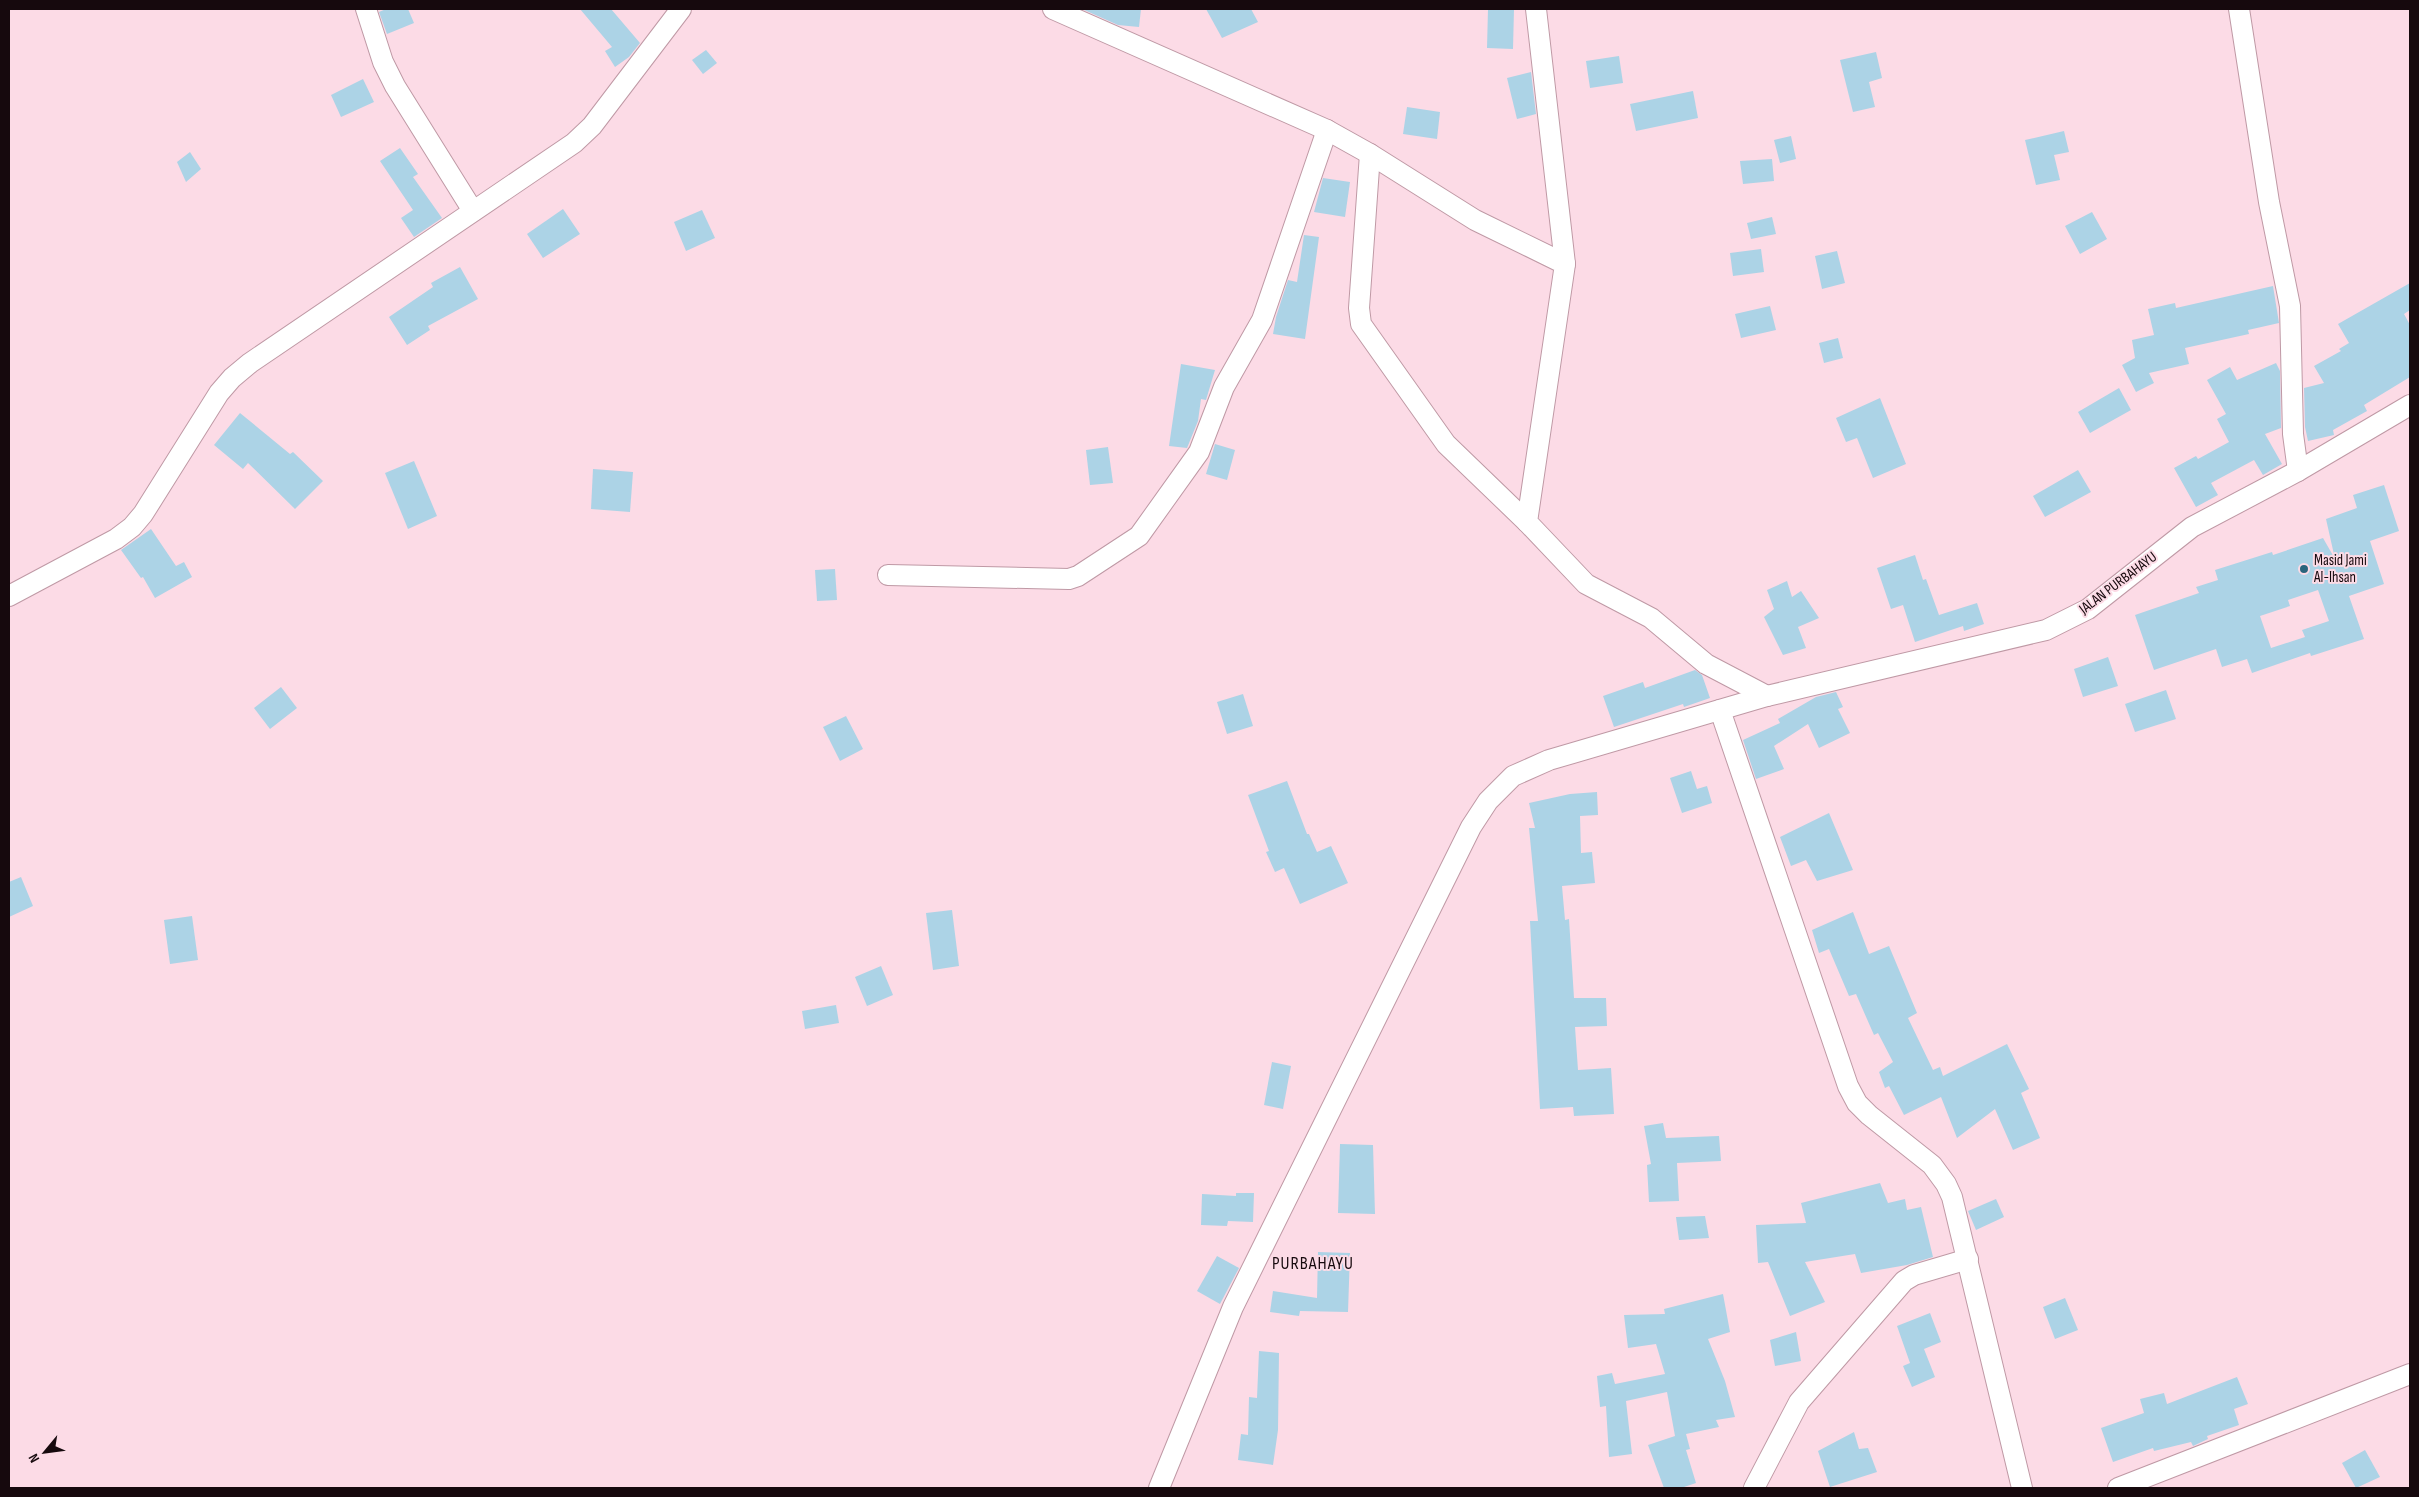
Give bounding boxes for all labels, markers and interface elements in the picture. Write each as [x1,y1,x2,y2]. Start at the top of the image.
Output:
street label: JALAN PURBAHAYU [2075,548,2161,619]
place label: Masid Jami Al-Ihsan [2313,551,2367,587]
marker: Masid Jami Al-Ihsan [2298,563,2310,575]
district label: PURBAHAYU [1272,1253,1354,1274]
north arrow [20,1427,70,1477]
text: N [25,1451,43,1465]

